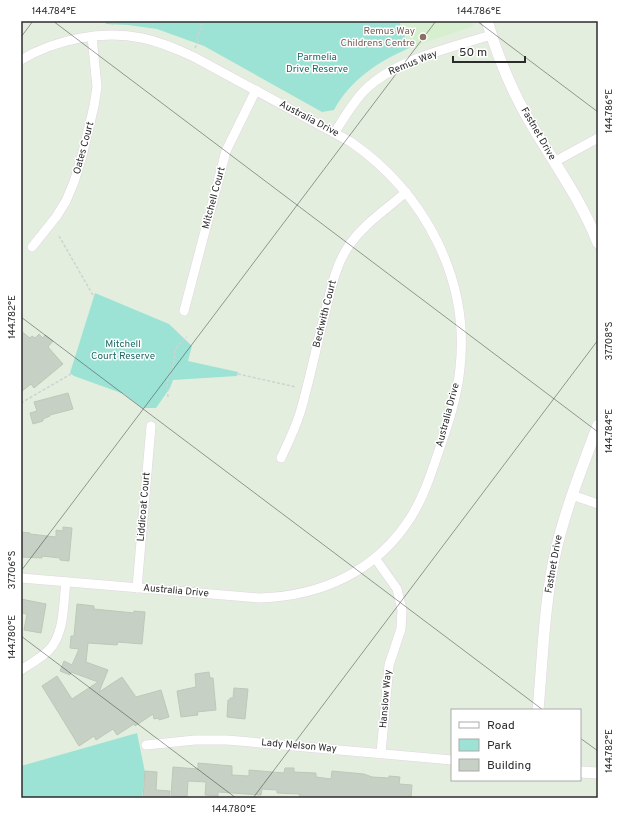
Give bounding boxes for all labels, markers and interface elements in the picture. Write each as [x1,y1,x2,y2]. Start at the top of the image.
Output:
text: 144.784°E [32,5,76,18]
text: 144.786°E [457,5,501,18]
place label: Remus Way Childrens Centre [340,25,415,50]
marker: Remus Way Childrens Centre [418,32,428,42]
scale bar [453,38,525,64]
text: 50 m [459,45,487,61]
street label: Remus Way [387,47,439,79]
park label: Parmelia Drive Reserve [286,51,348,76]
text: 144.786°E [603,89,616,133]
street label: Australia Drive [277,98,341,140]
street label: Fastnet Drive [518,105,558,163]
street label: Oates Court [71,120,97,176]
street label: Mitchell Court [199,165,229,230]
street label: Beckwith Court [310,279,340,349]
text: 144.782°E [6,295,19,339]
text: 37.708°S [603,322,616,360]
park label: Mitchell Court Reserve [91,338,155,363]
street label: Australia Drive [433,382,463,448]
text: 144.784°E [603,409,616,453]
street label: Liddicoat Court [134,472,154,542]
street label: Fastnet Drive [542,534,566,594]
text: 37.706°S [6,551,19,589]
street label: Australia Drive [143,582,209,600]
text: 144.780°E [6,615,19,659]
street label: Hanslow Way [377,669,395,729]
legend [451,709,581,781]
text: Road [487,718,515,734]
text: 144.782°E [603,729,616,773]
street label: Lady Nelson Way [261,736,337,756]
text: Park [487,738,512,754]
text: Building [487,758,531,774]
text: 144.780°E [212,803,256,816]

